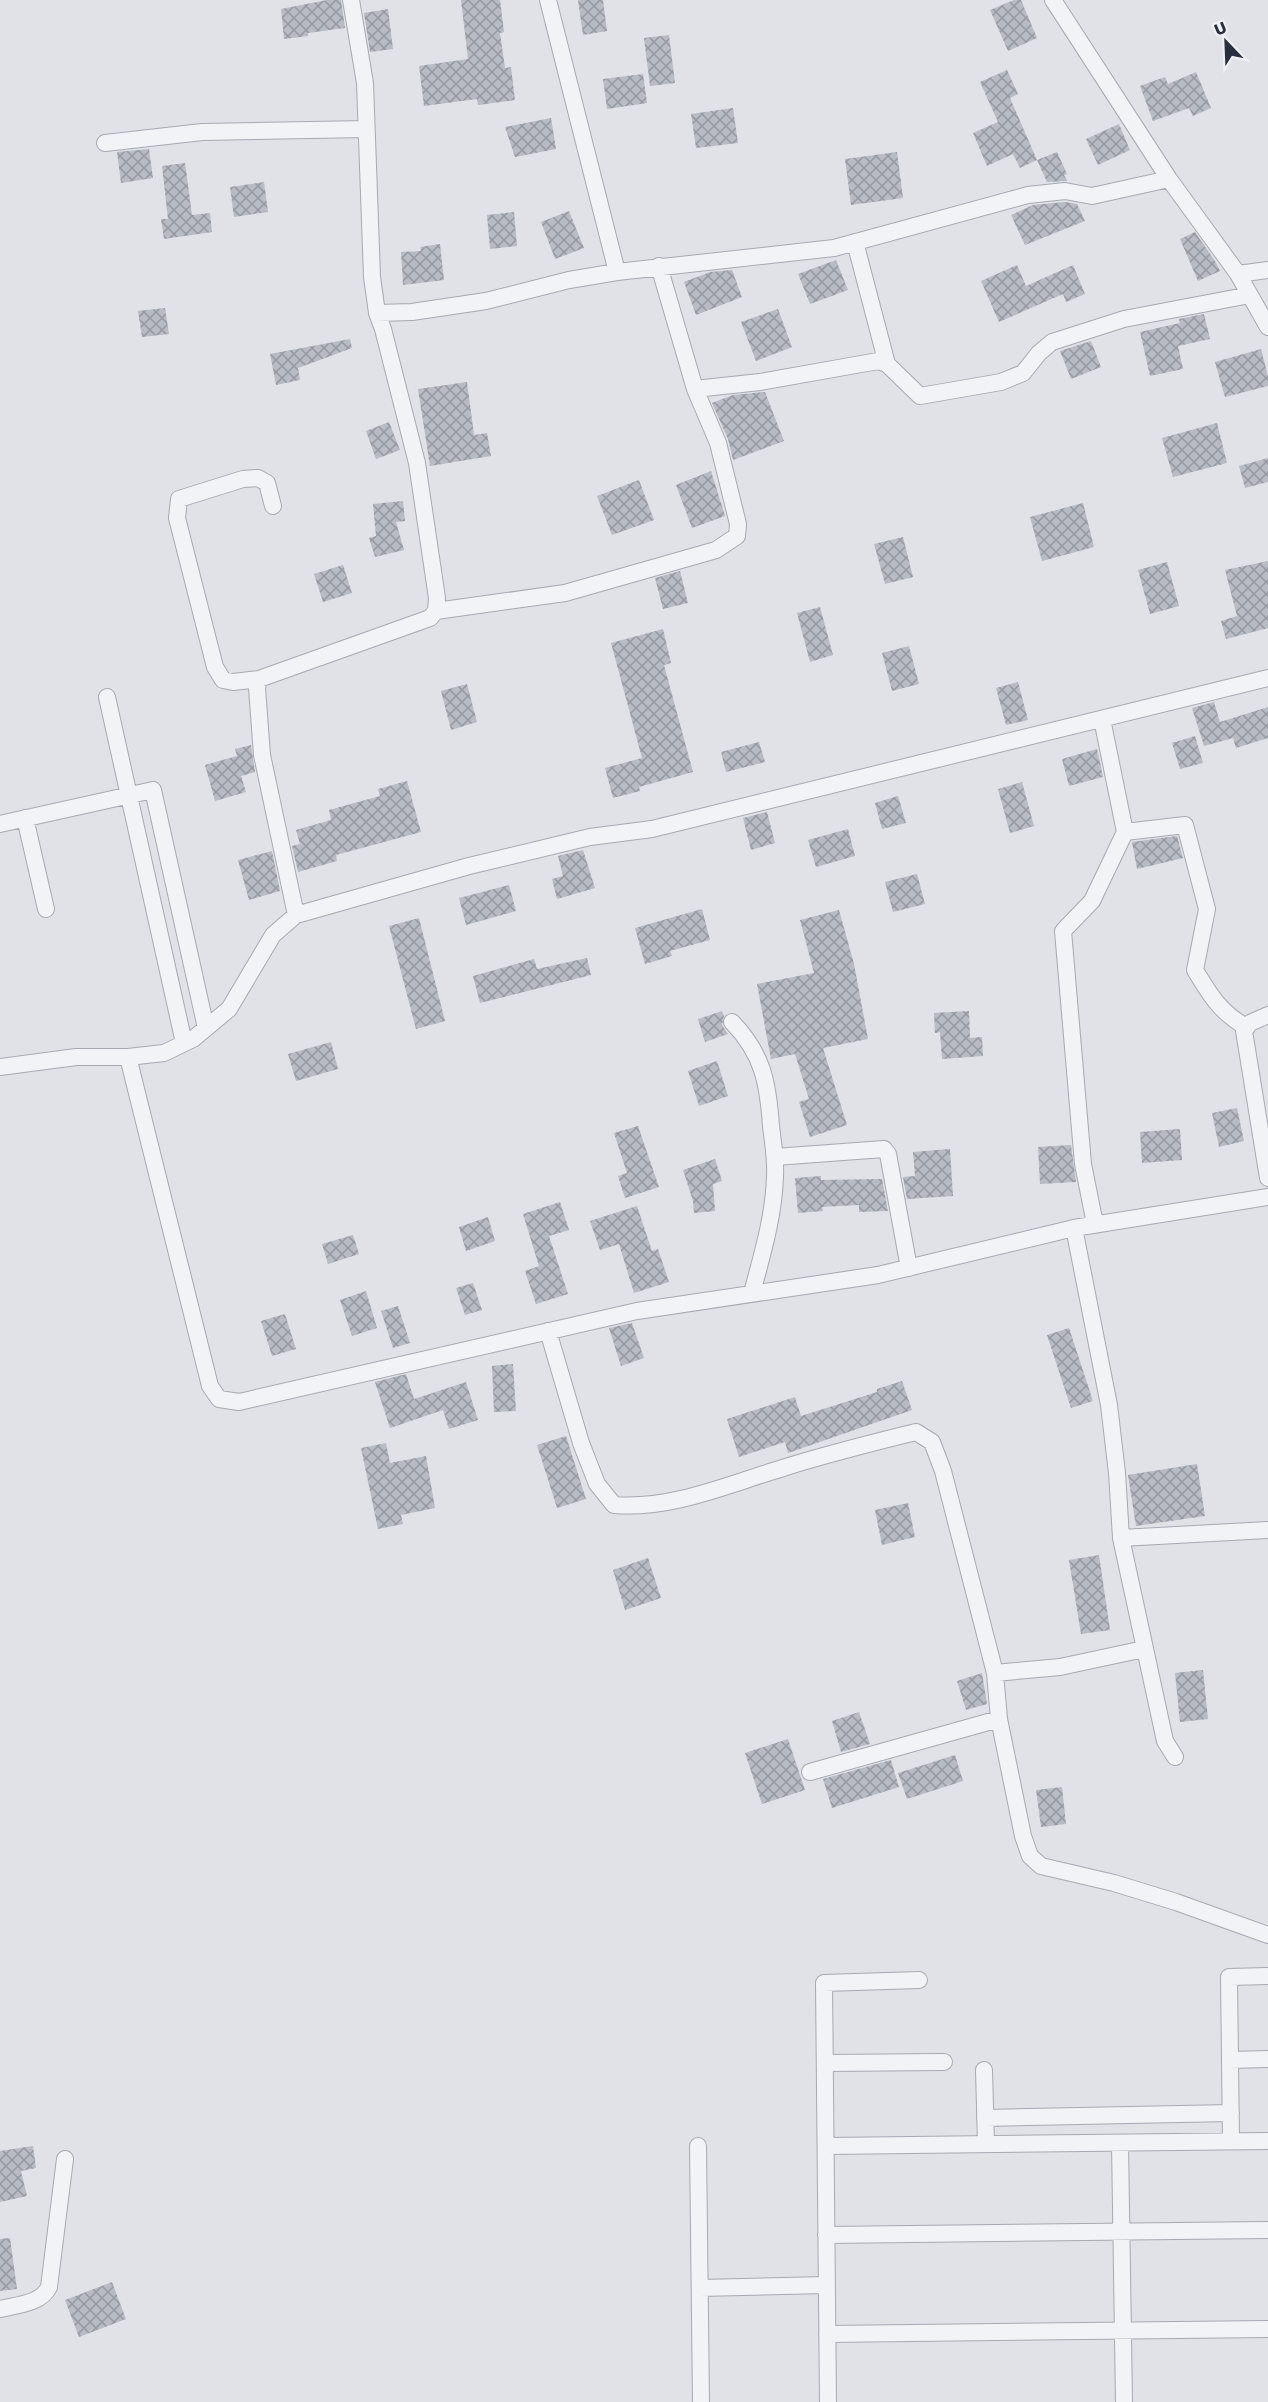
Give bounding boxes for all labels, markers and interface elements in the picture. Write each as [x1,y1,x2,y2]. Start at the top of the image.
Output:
north arrow [1196,12,1256,72]
text: U [1211,18,1229,40]

